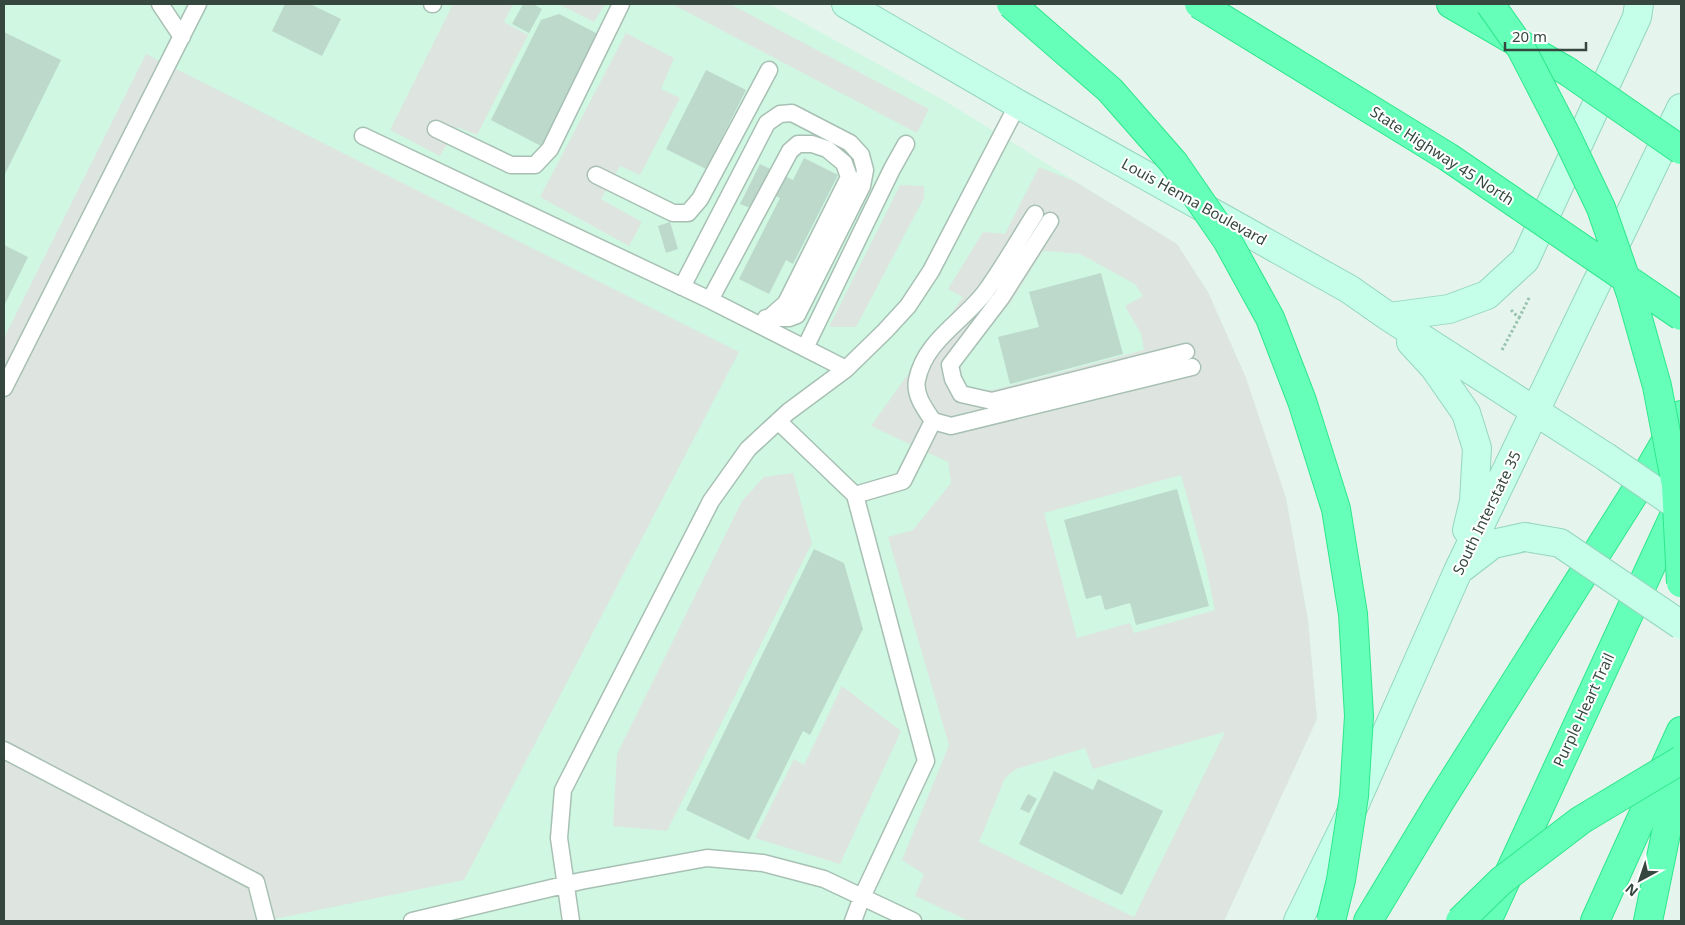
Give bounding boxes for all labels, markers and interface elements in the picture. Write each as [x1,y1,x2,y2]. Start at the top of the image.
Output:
scale bar [1505,20,1586,52]
text: 20 m [1512,26,1547,46]
street label: State Highway 45 North [1367,101,1518,209]
street label: Louis Henna Boulevard [1118,153,1271,249]
street label: South Interstate 35 [1447,447,1525,578]
street label: Purple Heart Trail [1548,650,1618,770]
north arrow [1615,855,1665,905]
text: N [1621,879,1642,901]

